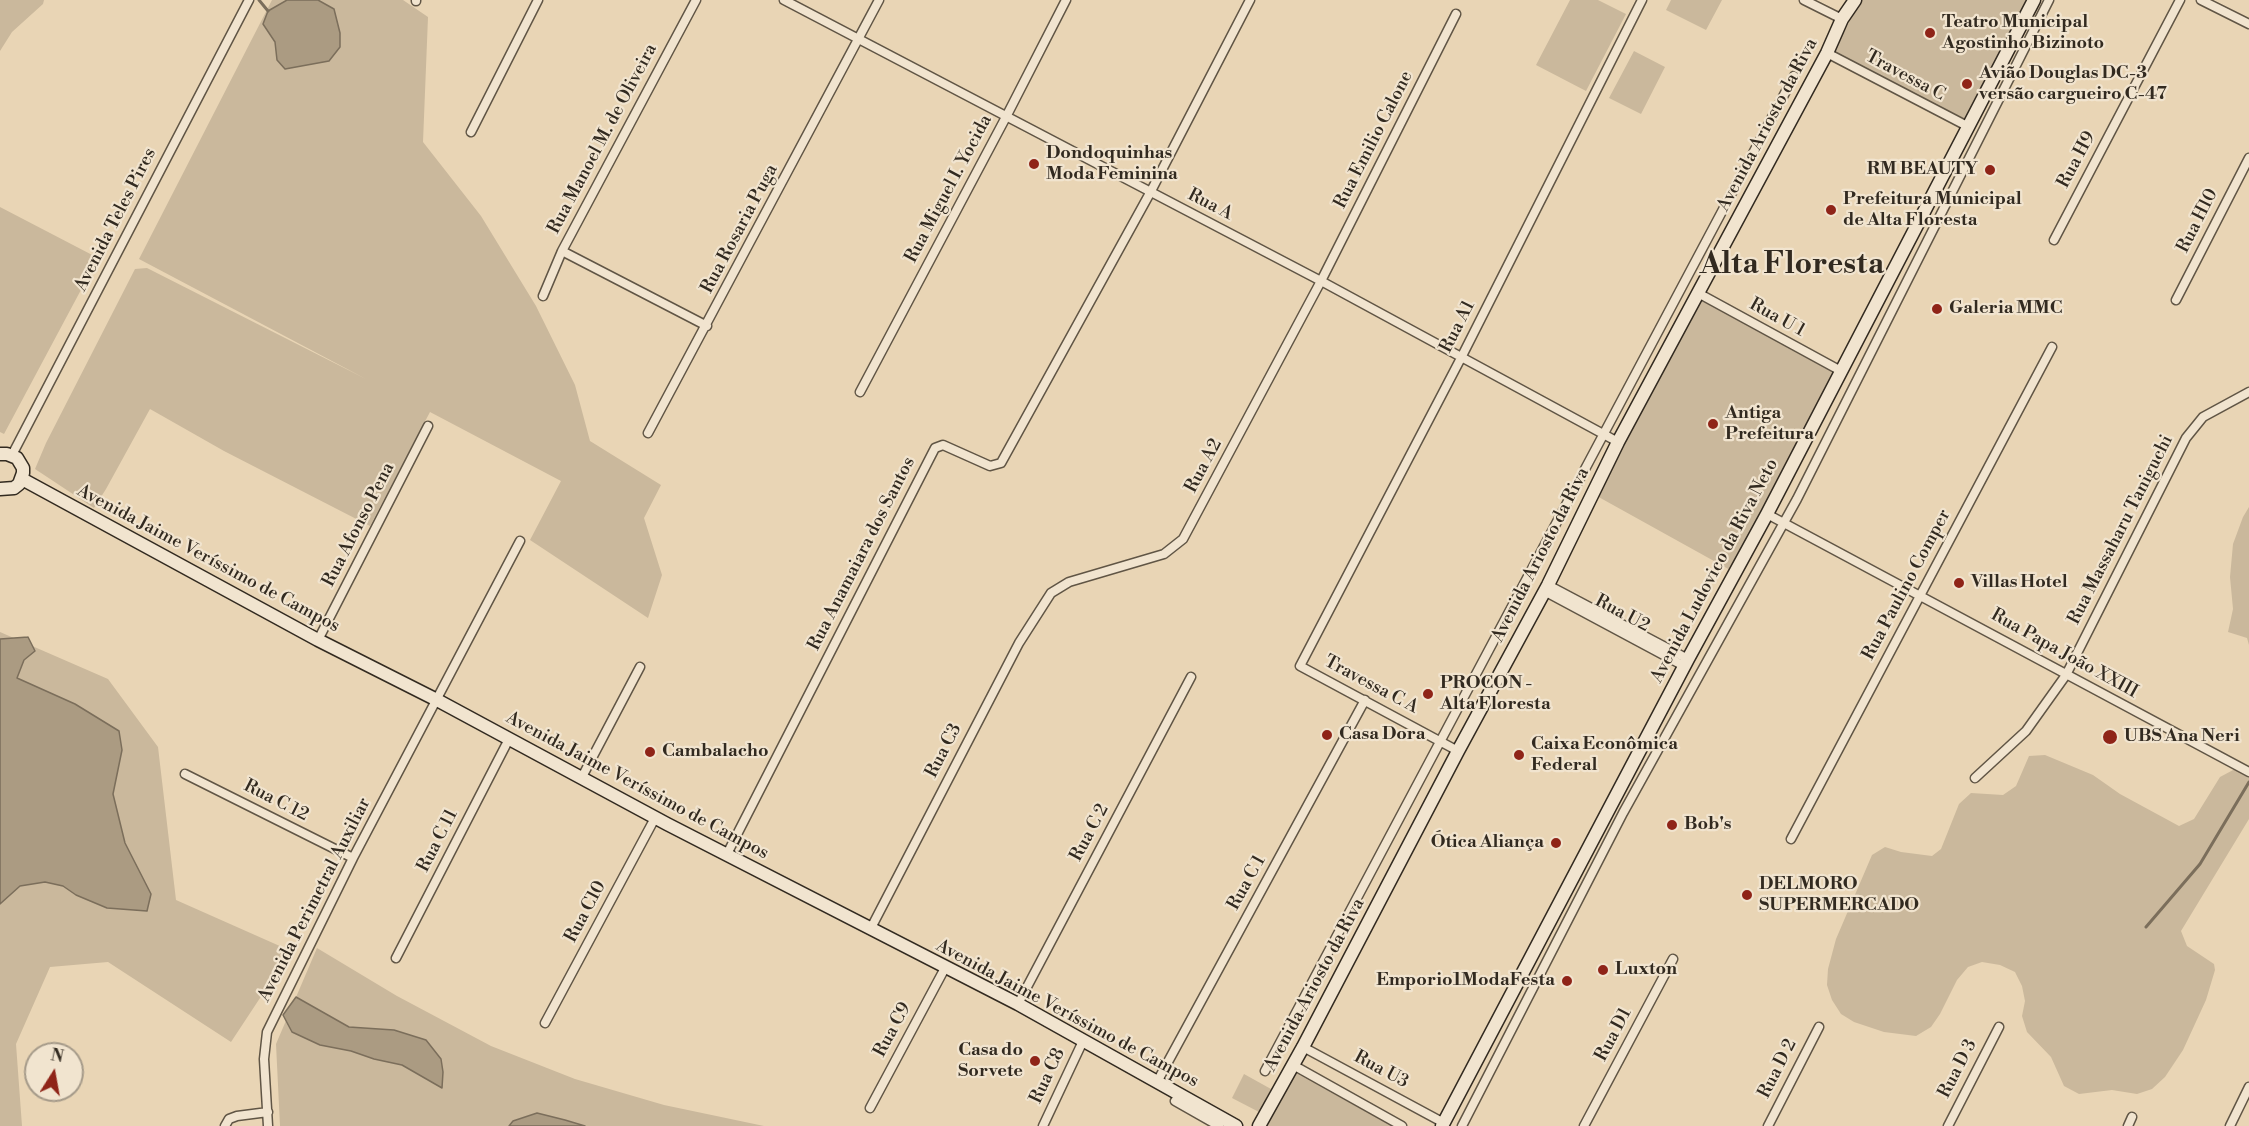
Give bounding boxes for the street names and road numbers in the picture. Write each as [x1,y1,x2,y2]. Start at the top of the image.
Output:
street label: Avenida Ariosto da Riva [1713,35,1823,215]
street label: Rua Manoel M. de Oliveira [544,40,662,238]
street label: Travessa C [1861,46,1949,106]
street label: Rua Emilio Calone [1330,68,1418,212]
street label: Rua Miguel I. Yocida [901,111,997,267]
street label: Rua H9 [2053,128,2101,192]
street label: Avenida Teles Pires [71,145,161,295]
street label: Rua Rosaria Puga [697,161,783,297]
street label: Rua A [1184,185,1236,225]
street label: Rua H10 [2173,185,2223,257]
street label: Rua U 1 [1745,294,1809,342]
street label: Rua A1 [1436,297,1480,357]
street label: Rua Massaharu Taniguchi [2064,432,2178,628]
street label: Rua A2 [1181,435,1227,497]
street label: Rua Anamaiara dos Santos [804,454,920,654]
street label: Avenida Ludovico da Riva Neto [1647,455,1783,687]
street label: Rua Afonso Pena [318,459,400,591]
street label: Avenida Ariosto da Riva [1488,464,1594,646]
street label: Avenida Jaime Veríssimo de Campos [73,480,343,638]
street label: Rua Paulino Comper [1858,506,1956,664]
street label: Rua U2 [1591,591,1653,637]
street label: Rua Papa João XXIII [1987,605,2141,703]
street label: Travessa C A [1320,651,1422,719]
street label: Avenida Jaime Veríssimo de Campos [502,707,772,865]
street label: Rua C3 [921,720,967,782]
street label: Rua C 12 [240,775,312,827]
street label: Avenida Perimetral Auxiliar [254,794,376,1006]
street label: Rua C 2 [1066,801,1114,865]
street label: Rua C 11 [413,806,463,876]
street label: Rua C 1 [1223,852,1271,914]
street label: Rua C10 [561,877,611,947]
street label: Avenida Ariosto da Riva [1260,895,1370,1075]
street label: Avenida Jaime Veríssimo de Campos [932,935,1202,1093]
street label: Rua C9 [870,999,916,1061]
street label: Rua D1 [1591,1005,1637,1065]
street label: Rua D 2 [1754,1036,1802,1102]
street label: Rua D 3 [1934,1036,1982,1102]
street label: Rua C8 [1026,1045,1070,1107]
street label: Rua U3 [1350,1047,1412,1093]

